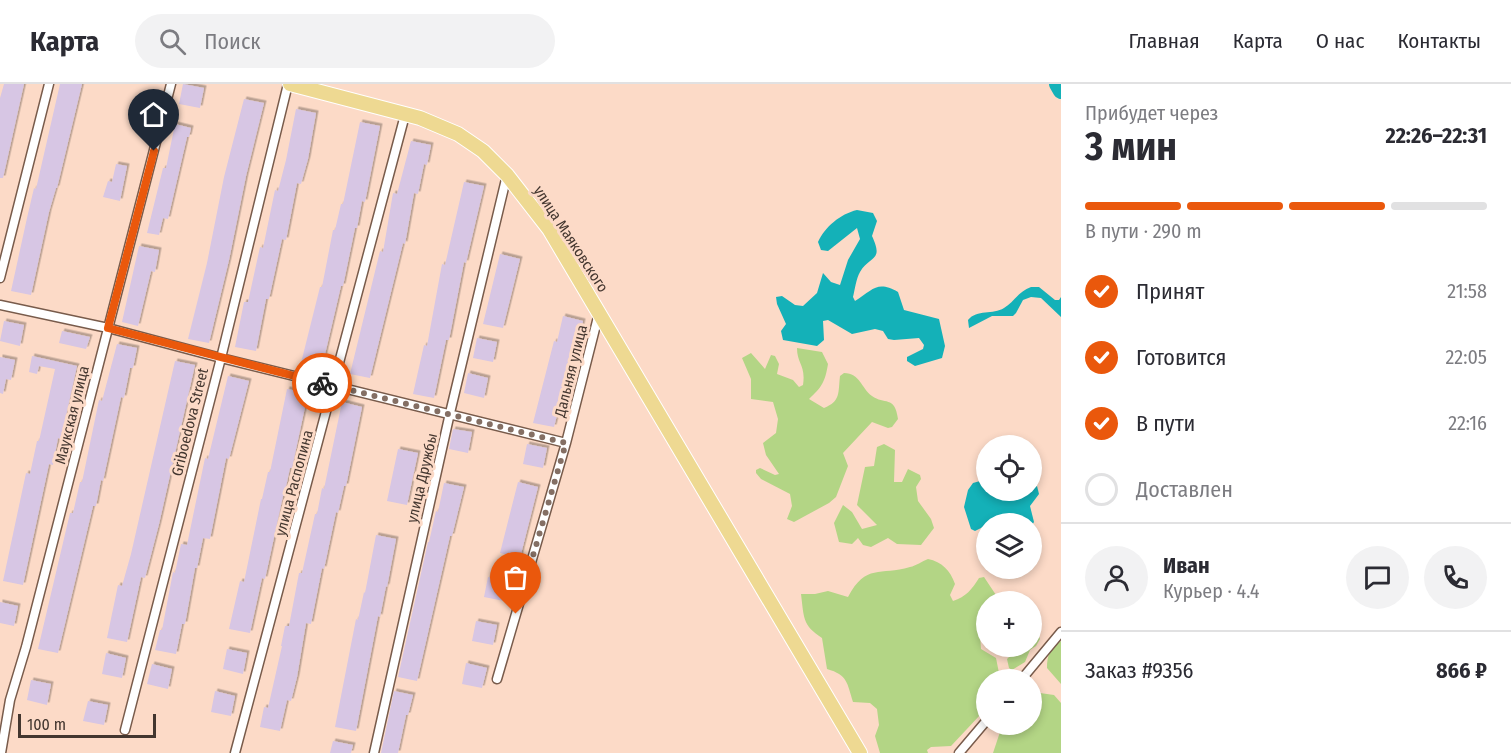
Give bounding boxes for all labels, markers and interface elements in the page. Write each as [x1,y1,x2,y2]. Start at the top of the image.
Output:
search box [135,14,555,68]
text: Карта [30,25,99,58]
icon: search [156,25,189,58]
text: Поиск [204,28,261,55]
text: Главная [1129,28,1200,54]
text: Карта [1233,28,1283,54]
text: О нас [1316,28,1364,54]
text: Контакты [1397,28,1481,54]
pin [128,89,179,151]
icon: home [137,98,170,131]
text: Прибудет через [1085,101,1218,125]
text: 22:26–22:31 [1385,122,1487,149]
text: 3 мин [1085,124,1177,170]
street label: улица Маяковского [530,182,612,296]
text: В пути · 290 m [1085,219,1202,243]
icon: check [1085,275,1118,308]
text: Принят [1136,278,1204,305]
text: 21:58 [1447,279,1487,303]
street label: Дальняя улица [551,323,591,420]
icon: check [1085,341,1118,374]
text: Готовится [1136,344,1227,371]
text: 22:05 [1446,345,1487,369]
courier [292,353,352,413]
street label: Маукская улица [51,364,93,466]
street label: Griboedova Street [168,366,212,478]
icon: bike [306,367,339,400]
icon: check [1085,407,1118,440]
text: В пути [1136,410,1195,437]
text: 22:16 [1448,411,1487,435]
street label: улица Распопина [271,428,317,538]
street label: улица Дружбы [403,431,441,525]
map controls [976,435,1042,735]
button: locate [976,435,1042,501]
text: Доставлен [1136,476,1233,503]
button: layers [976,513,1042,579]
button: person [1085,546,1148,609]
button: chat [1346,546,1409,609]
button: phone [1424,546,1487,609]
pin [490,552,541,614]
text: Иван [1163,552,1210,579]
icon: bag [499,561,532,594]
text: Курьер · 4.4 [1163,579,1259,603]
button: + [976,591,1042,657]
text: Заказ #9356 [1085,657,1194,684]
text: 866 ₽ [1436,657,1487,684]
button: − [976,669,1042,735]
scale bar [18,711,156,738]
text: 100 m [27,715,66,734]

